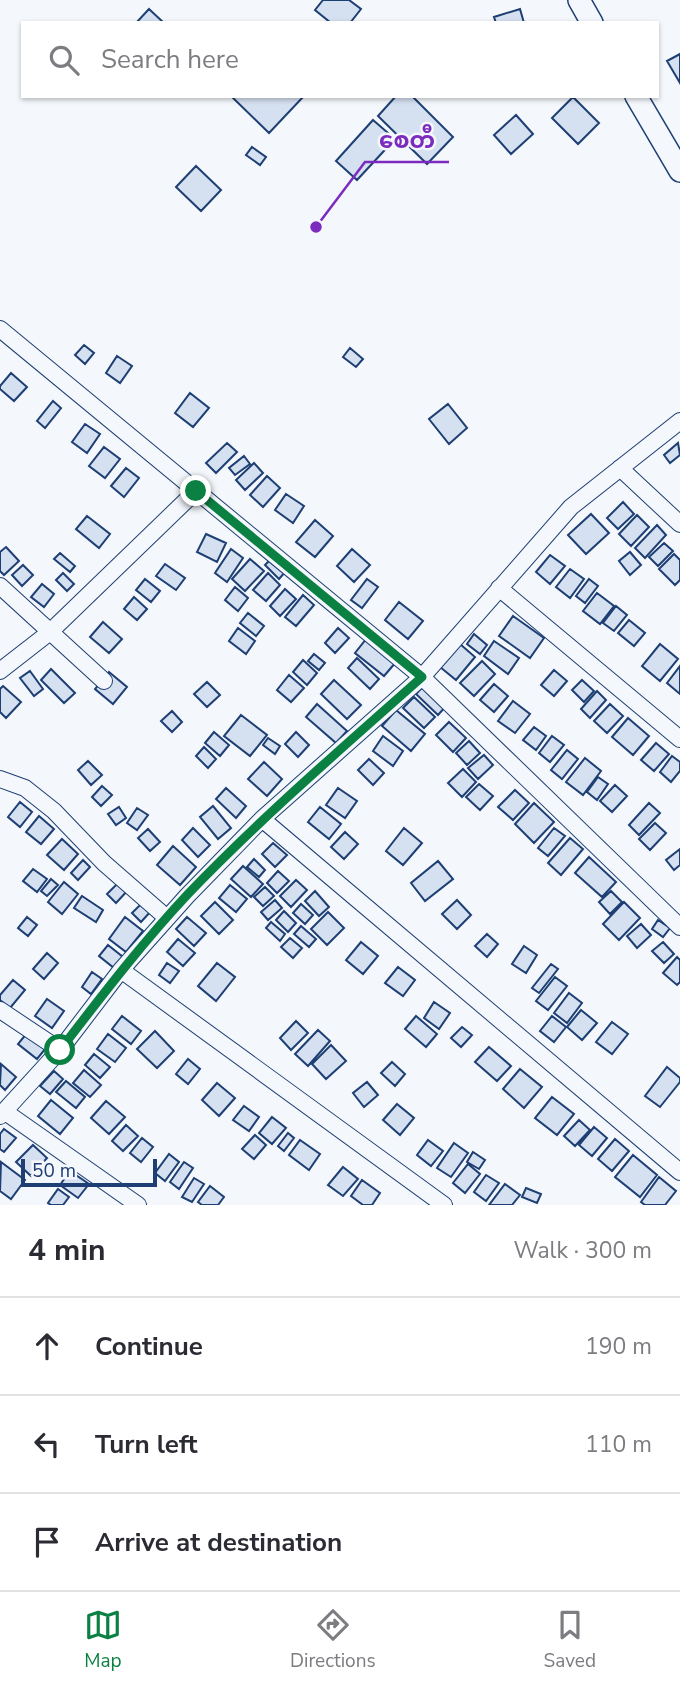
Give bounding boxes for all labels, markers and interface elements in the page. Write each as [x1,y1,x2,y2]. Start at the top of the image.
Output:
search box [21,21,659,98]
icon: search [45,41,83,79]
text: Search here [101,42,239,77]
callout: စေတီ [365,118,449,162]
text: စေတီ [379,124,435,156]
route end [180,475,211,506]
route start [44,1034,75,1065]
scale bar [21,1156,158,1188]
text: 50 m [32,1158,76,1184]
text: 4 min [28,1230,106,1271]
text: Walk · 300 m [513,1235,652,1266]
icon: ahead [28,1327,66,1365]
text: Continue [95,1329,203,1364]
text: 190 m [585,1331,652,1362]
icon: left [28,1425,66,1463]
text: Turn left [95,1427,198,1462]
text: 110 m [585,1429,652,1460]
icon: arrive [28,1523,66,1561]
text: Arrive at destination [95,1525,342,1560]
tab: Map [84,1606,122,1674]
tab: Directions [290,1606,376,1674]
tab: Saved [544,1606,596,1674]

